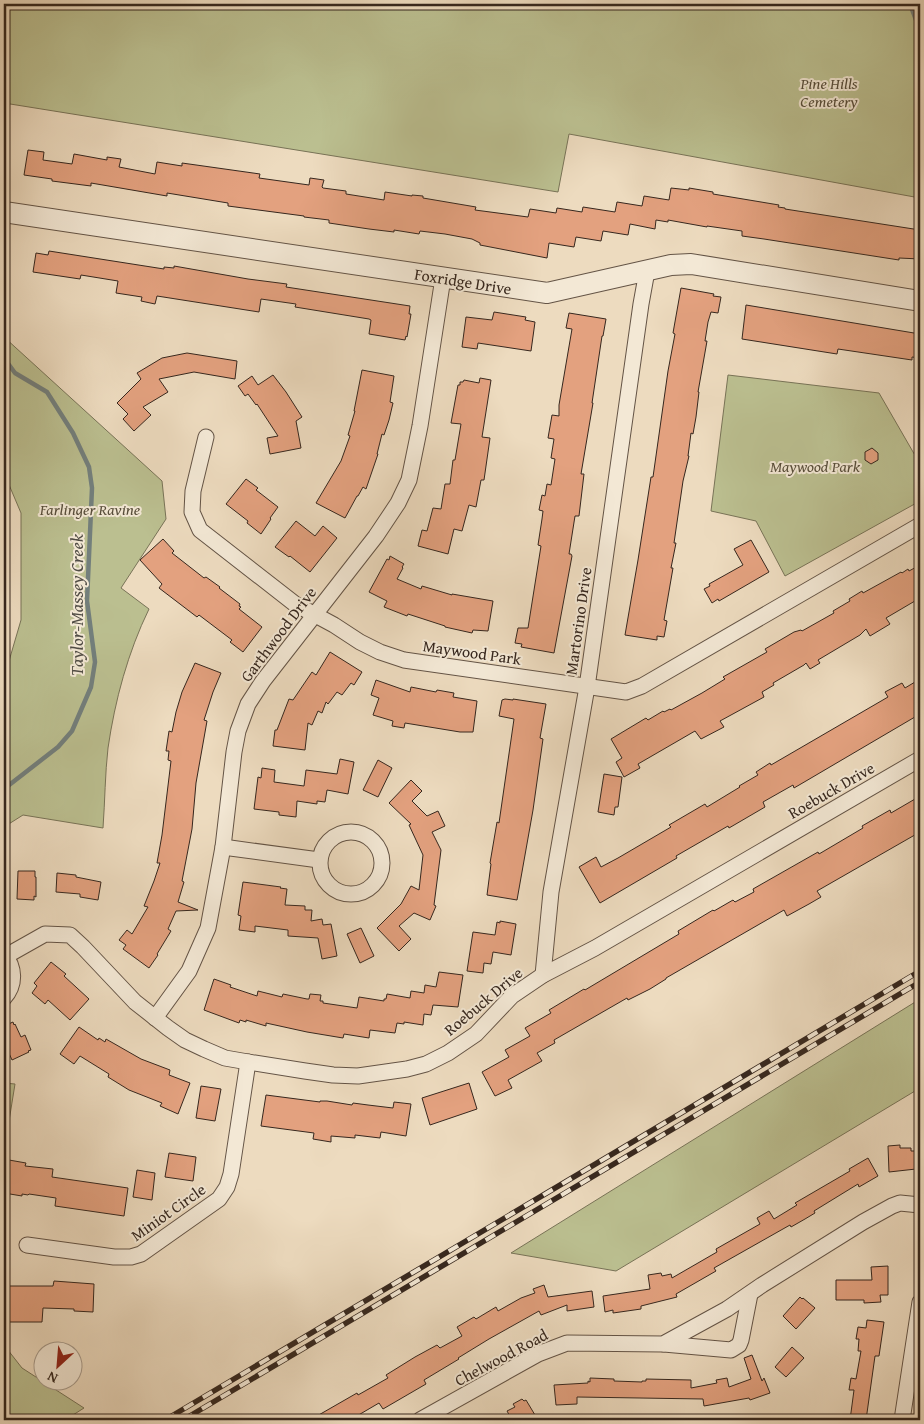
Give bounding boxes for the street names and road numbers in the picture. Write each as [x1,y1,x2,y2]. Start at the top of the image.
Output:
street label: Foxridge Drive [413,262,513,300]
street label: Martorino Drive [559,565,597,677]
street label: Garthwood Drive [234,581,322,687]
street label: Maywood Park [421,633,524,671]
street label: Roebuck Drive [783,756,879,824]
street label: Roebuck Drive [438,961,528,1041]
street label: Miniot Circle [126,1177,210,1247]
street label: Chelwood Road [450,1322,552,1392]

